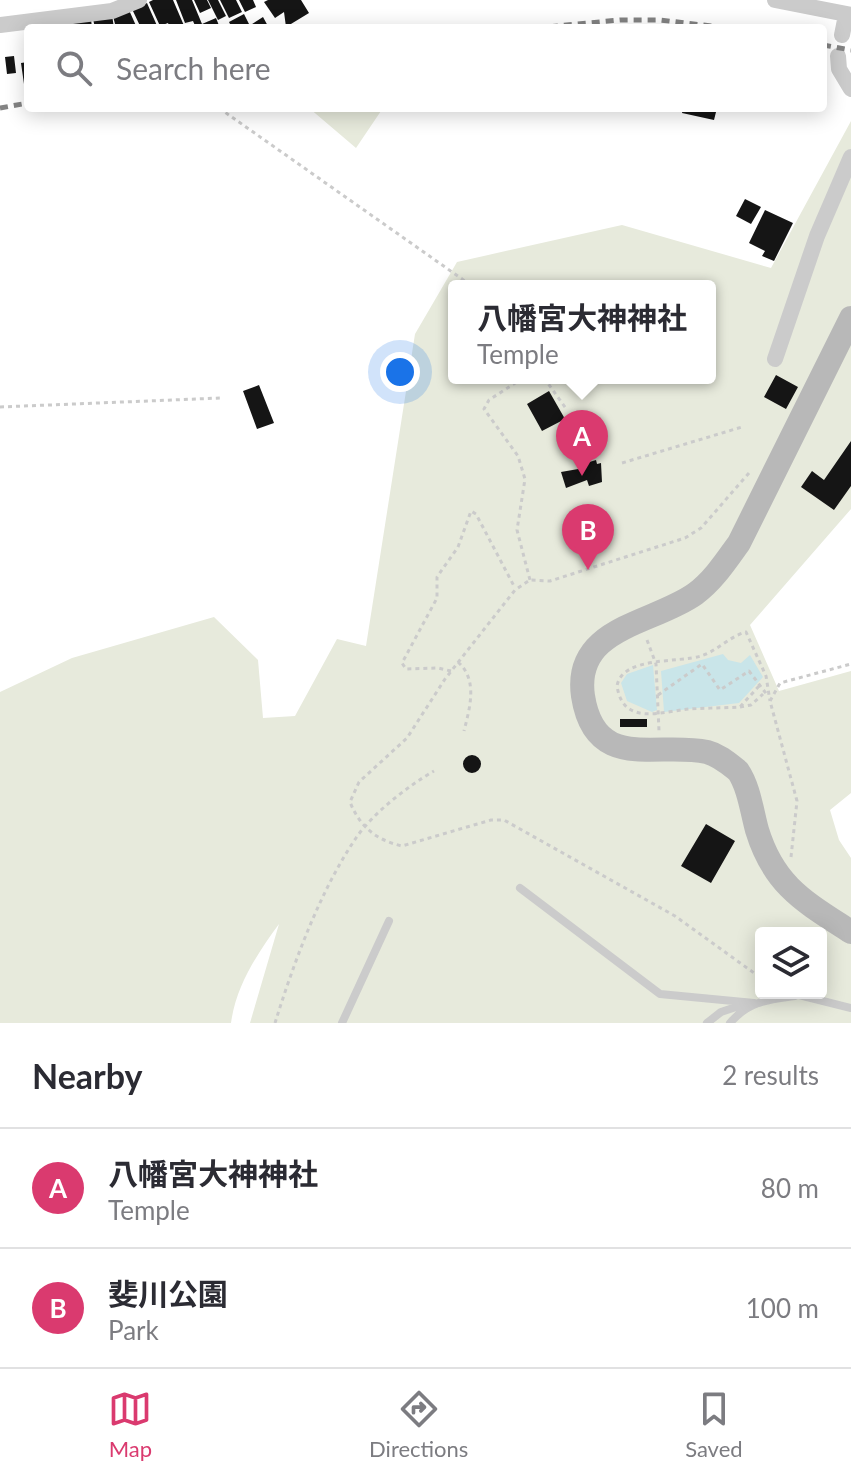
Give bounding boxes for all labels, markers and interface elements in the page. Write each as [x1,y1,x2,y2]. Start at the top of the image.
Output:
search box [24,24,827,112]
icon: search [52,46,96,90]
text: Search here [116,50,271,86]
popup [448,280,716,384]
text: 八幡宮大神神社 [477,299,687,335]
text: Temple [477,338,559,370]
your location [380,352,420,392]
pin: A [556,410,608,476]
pin: B [562,504,614,570]
map controls [755,927,827,999]
button: layers [755,927,827,999]
text: Nearby [32,1055,143,1096]
text: 2 results [722,1059,819,1091]
text: 八幡宮大神神社 [108,1155,318,1191]
text: A [49,1172,67,1204]
text: 80 m [761,1172,819,1204]
text: Temple [108,1194,190,1226]
text: 斐川公園 [108,1275,228,1311]
text: B [49,1292,67,1324]
text: 100 m [746,1292,819,1324]
text: Park [108,1314,159,1346]
tab: Map [108,1387,152,1462]
tab: Directions [369,1387,468,1462]
tab: Saved [685,1387,743,1462]

